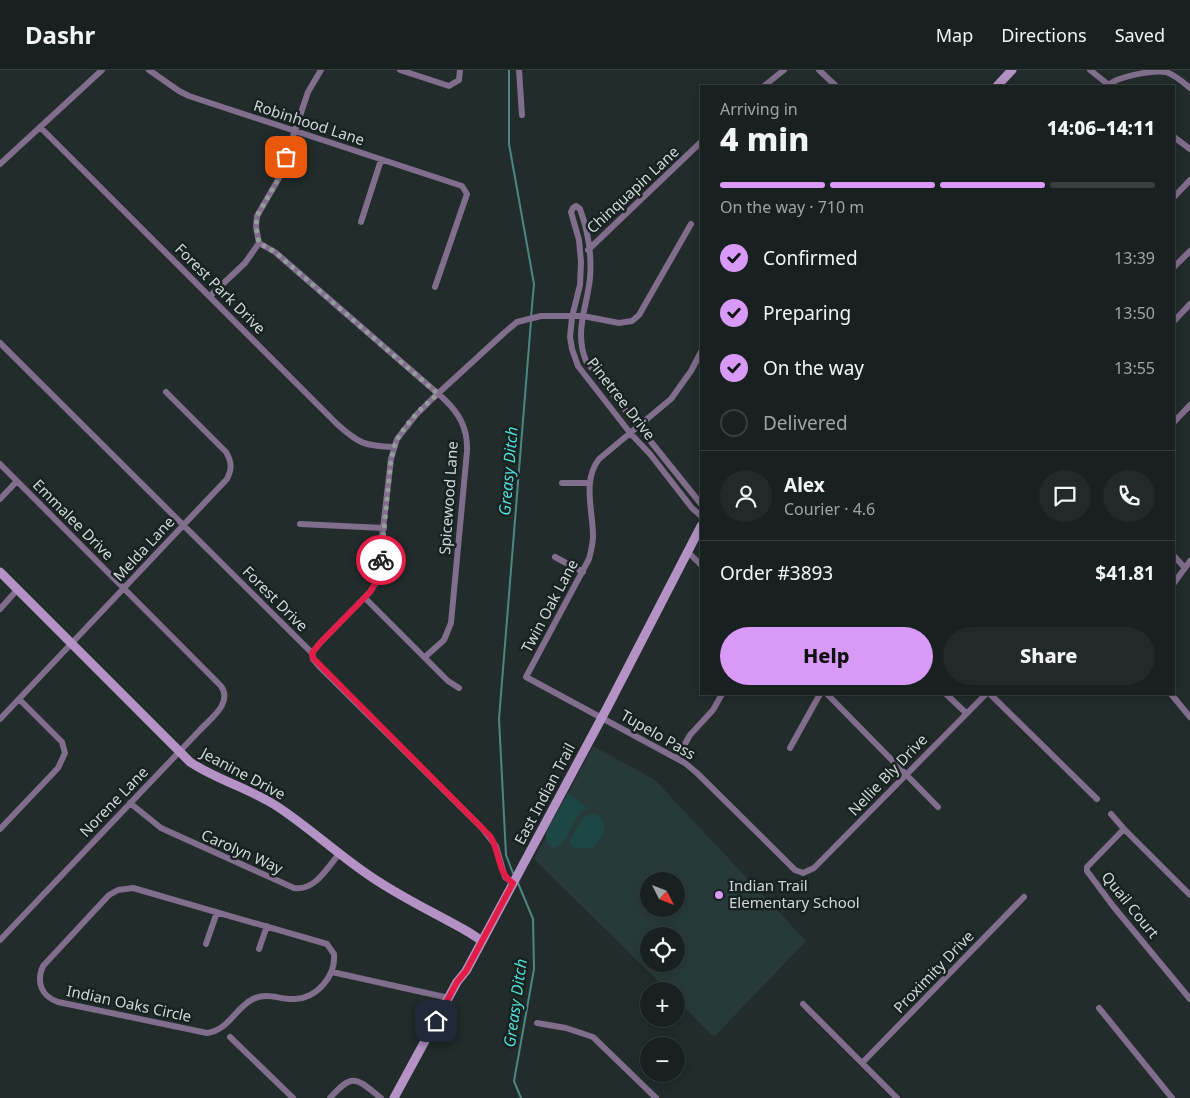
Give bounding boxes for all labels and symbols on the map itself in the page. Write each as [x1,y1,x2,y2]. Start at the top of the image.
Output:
street label: Robinhood Lane [251,95,367,149]
pin [265,136,307,178]
street label: Chinquapin Lane [582,141,683,237]
street label: Forest Park Drive [171,239,270,338]
street label: Pinetree Drive [583,353,660,444]
water label: Greasy Ditch [493,426,523,516]
street label: Spicewood Lane [434,440,462,555]
street label: Emmalee Drive [29,475,118,564]
street label: Melda Lane [108,512,178,585]
courier [356,535,406,585]
street label: Twin Oak Lane [516,555,582,656]
street label: Forest Drive [239,561,313,635]
street label: Tupelo Pass [617,705,700,764]
street label: Nellie Bly Drive [843,729,931,819]
street label: East Indian Trail [509,739,579,848]
street label: Jeanine Drive [196,742,289,804]
street label: Norene Lane [75,762,152,841]
street label: Carolyn Way [198,824,287,878]
street label: Quail Court [1098,867,1164,942]
north arrow [640,872,685,918]
place label: Indian Trail Elementary School [729,875,860,912]
marker: Indian Trail Elementary School [713,889,725,901]
street label: Proximity Drive [889,926,978,1017]
water label: Greasy Ditch [498,957,532,1049]
street label: Indian Oaks Circle [65,980,193,1026]
pin [415,1000,457,1042]

